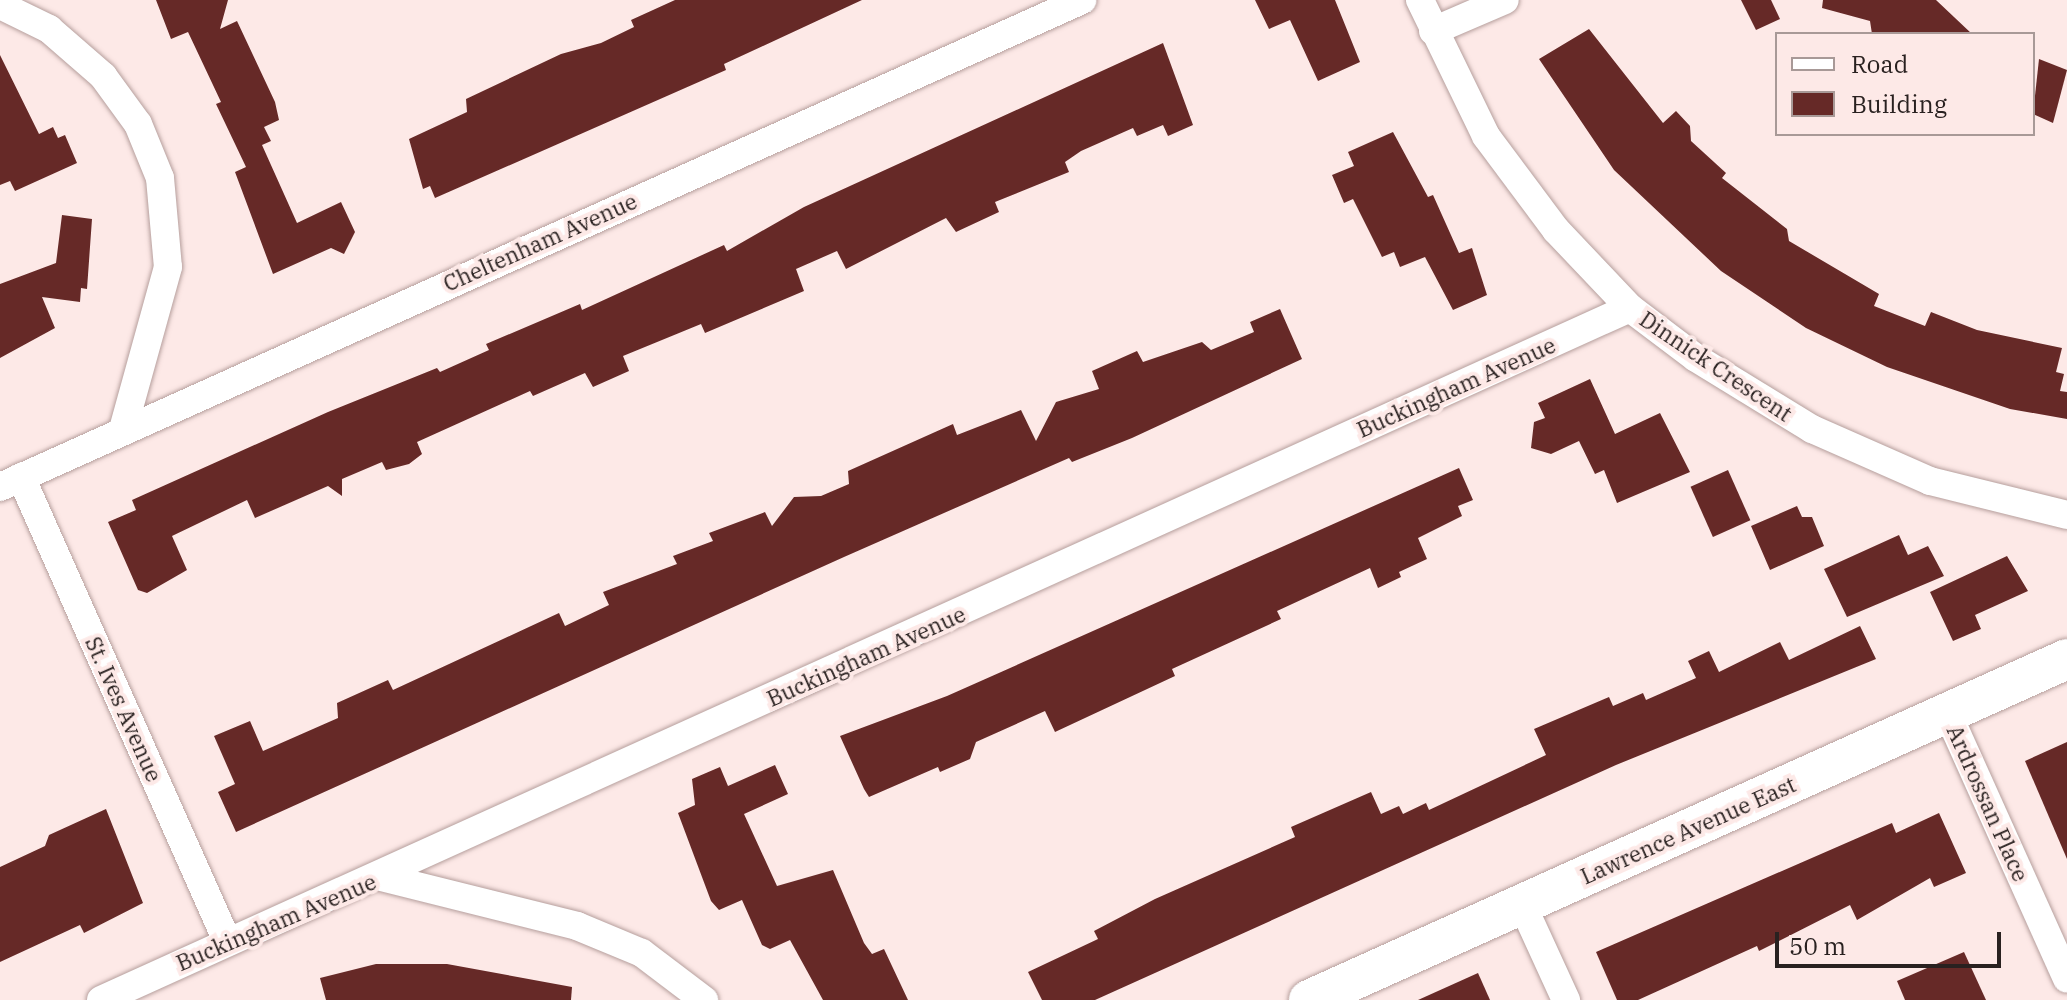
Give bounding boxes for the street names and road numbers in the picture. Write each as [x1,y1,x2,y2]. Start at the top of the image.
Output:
street label: Cheltenham Avenue [439,187,641,297]
street label: Dinnick Crescent [1635,305,1797,427]
street label: Buckingham Avenue [1353,331,1559,443]
street label: Buckingham Avenue [763,600,969,712]
street label: St. Ives Avenue [80,632,168,786]
street label: Ardrossan Place [1942,721,2034,885]
street label: Lawrence Avenue East [1576,771,1800,889]
street label: Buckingham Avenue [172,868,380,976]

